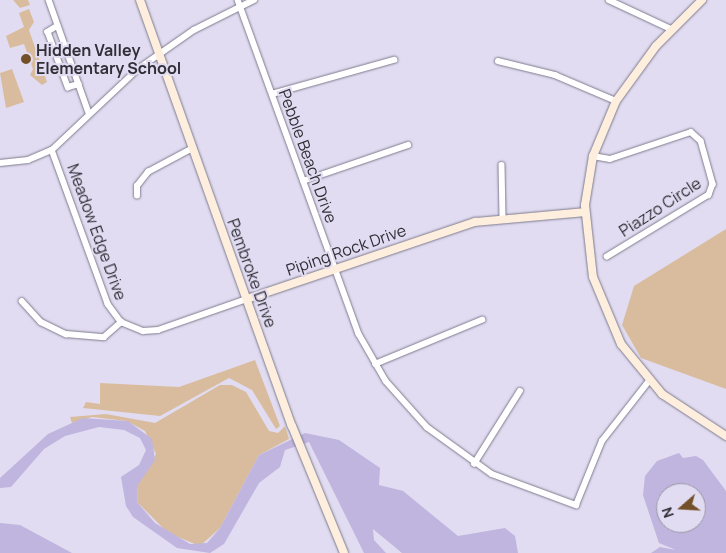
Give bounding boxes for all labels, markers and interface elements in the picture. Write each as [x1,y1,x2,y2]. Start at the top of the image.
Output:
place label: Hidden Valley Elementary School [36,40,181,78]
marker: Hidden Valley Elementary School [20,53,32,65]
street label: Pebble Beach Drive [275,86,341,226]
street label: Meadow Edge Drive [63,161,131,303]
street label: Piazzo Circle [615,173,705,241]
street label: Pembroke Drive [223,216,281,330]
street label: Piping Rock Drive [283,220,409,280]
north arrow [656,483,706,533]
text: N [657,505,678,521]

